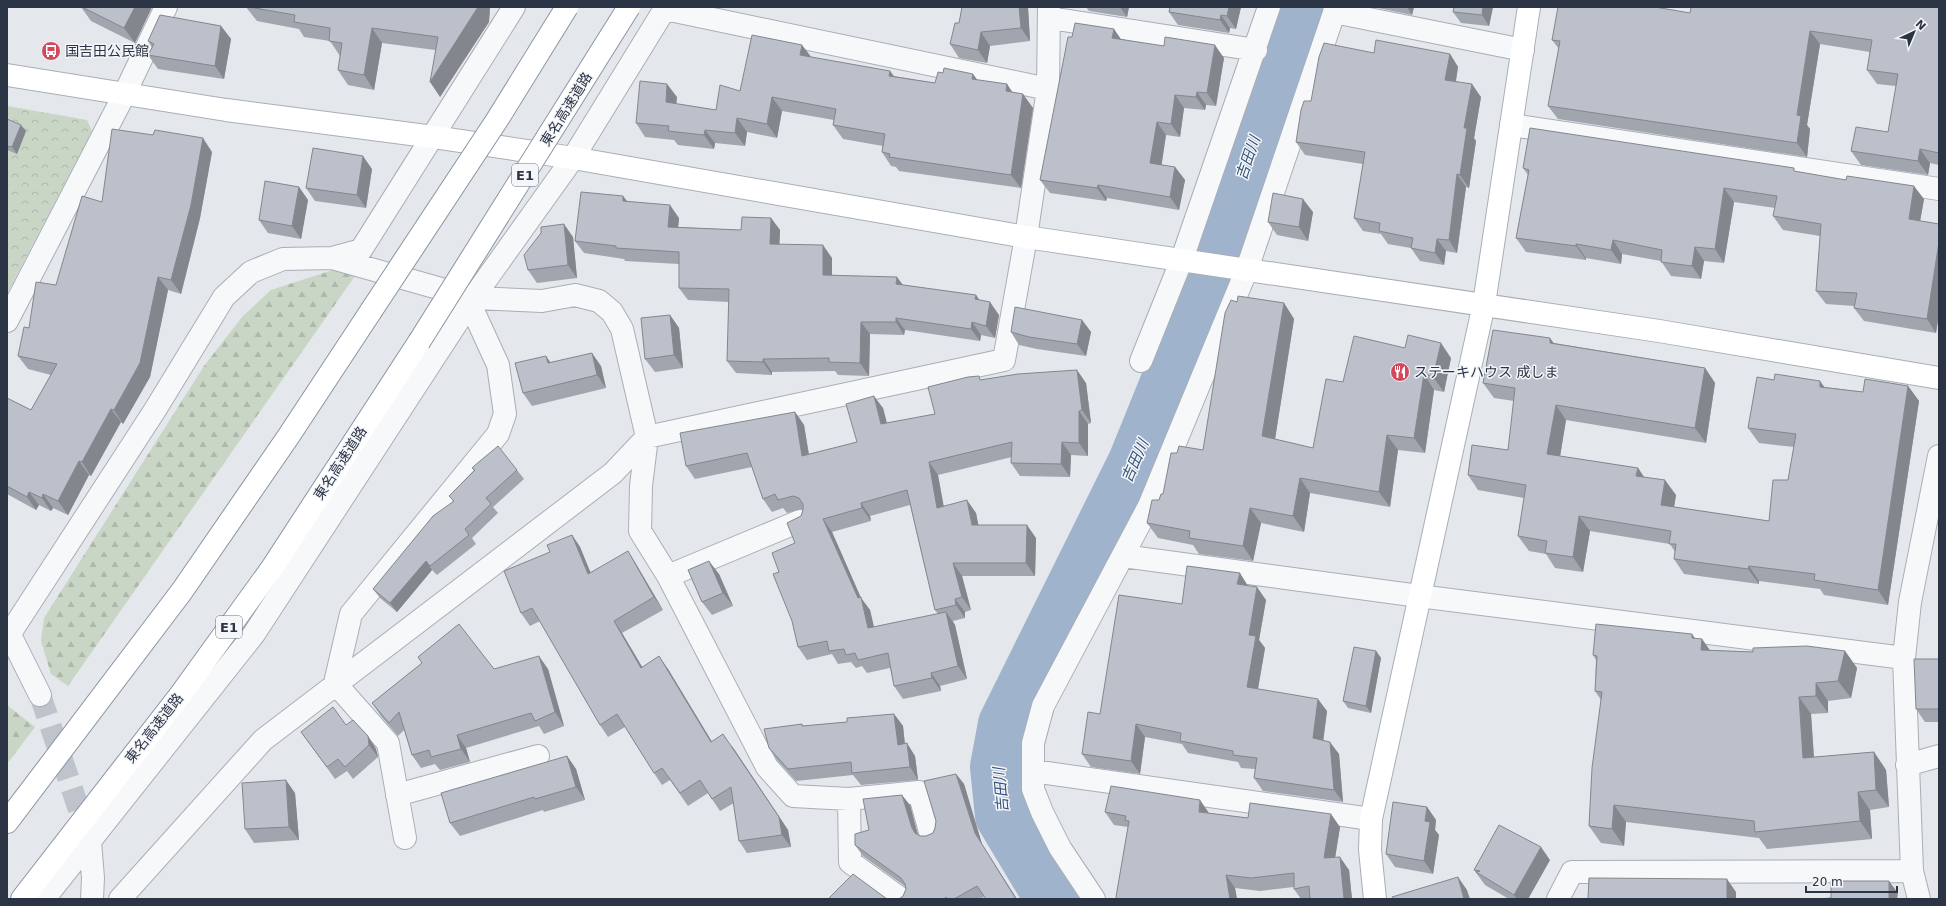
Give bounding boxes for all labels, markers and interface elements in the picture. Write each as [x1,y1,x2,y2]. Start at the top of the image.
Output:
north arrow [1894,12,1934,52]
text: N [1913,17,1928,33]
bus stop icon: 国吉田公民館 [40,40,62,62]
place label: 国吉田公民館 [65,43,149,59]
street label: 東名高速道路 [537,69,595,149]
water label: 吉田川 [1232,132,1264,182]
road number: E1 [512,164,538,186]
restaurant icon: ステーキハウス 成しま [1389,361,1411,383]
place label: ステーキハウス 成しま [1414,364,1558,380]
street label: 東名高速道路 [310,423,370,503]
water label: 吉田川 [1118,435,1153,485]
road number: E1 [216,616,242,638]
street label: 東名高速道路 [122,690,186,766]
water label: 吉田川 [990,765,1012,813]
scale bar [1806,868,1897,894]
text: 20 m [1812,875,1843,889]

